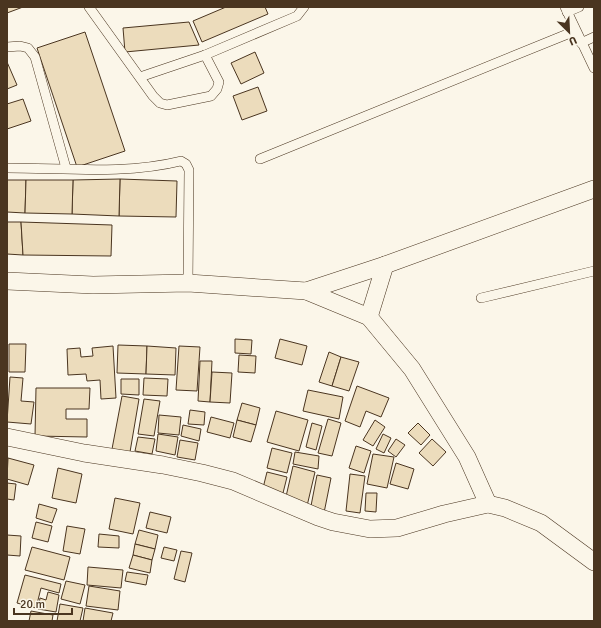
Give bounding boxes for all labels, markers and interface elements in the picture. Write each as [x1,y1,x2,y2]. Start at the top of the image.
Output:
north arrow [549,12,589,52]
text: U [567,33,579,48]
scale bar [14,590,72,616]
text: 20 m [20,597,45,612]

